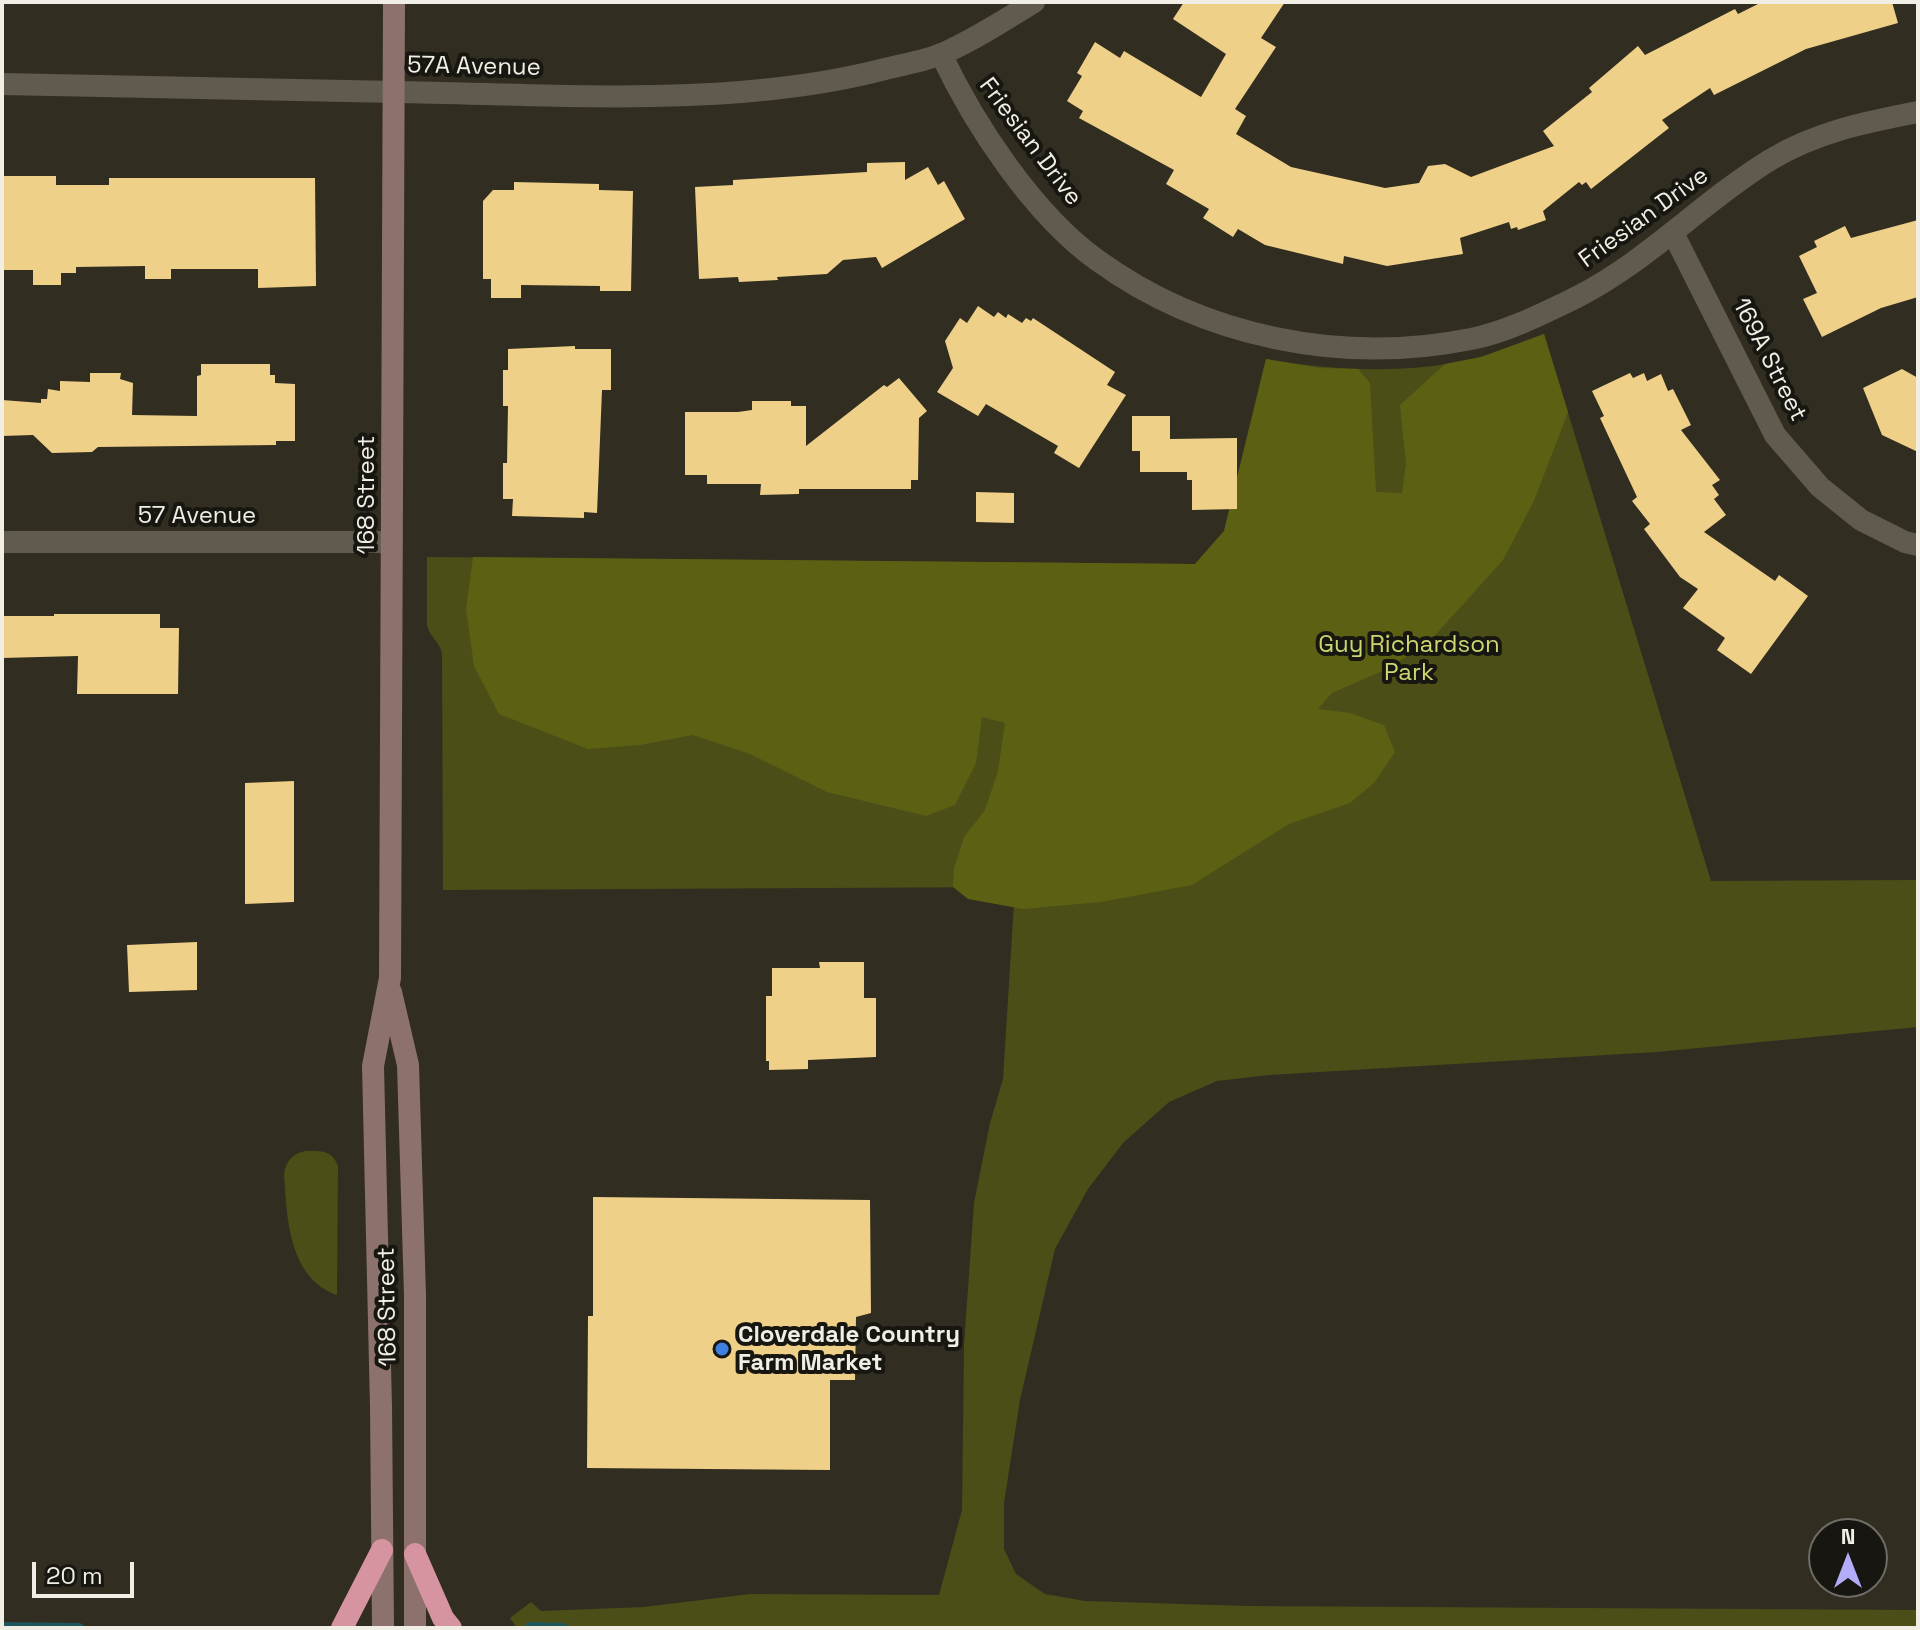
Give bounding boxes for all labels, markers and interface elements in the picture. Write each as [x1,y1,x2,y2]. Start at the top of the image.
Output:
street label: 57A Avenue [407,51,541,83]
street label: Friesian Drive [973,72,1087,212]
street label: Friesian Drive [1574,161,1714,275]
street label: 169A Street [1726,294,1812,426]
street label: 168 Street [353,435,381,555]
street label: 57 Avenue [138,502,256,530]
park label: Guy Richardson Park [1318,631,1500,687]
street label: 168 Street [373,1247,403,1367]
place label: Cloverdale Country Farm Market [738,1321,960,1377]
marker: Cloverdale Country Farm Market [713,1340,731,1358]
north arrow [1808,1518,1888,1598]
text: N [1841,1522,1855,1550]
scale bar [36,1546,138,1596]
text: 20 m [46,1560,103,1591]

